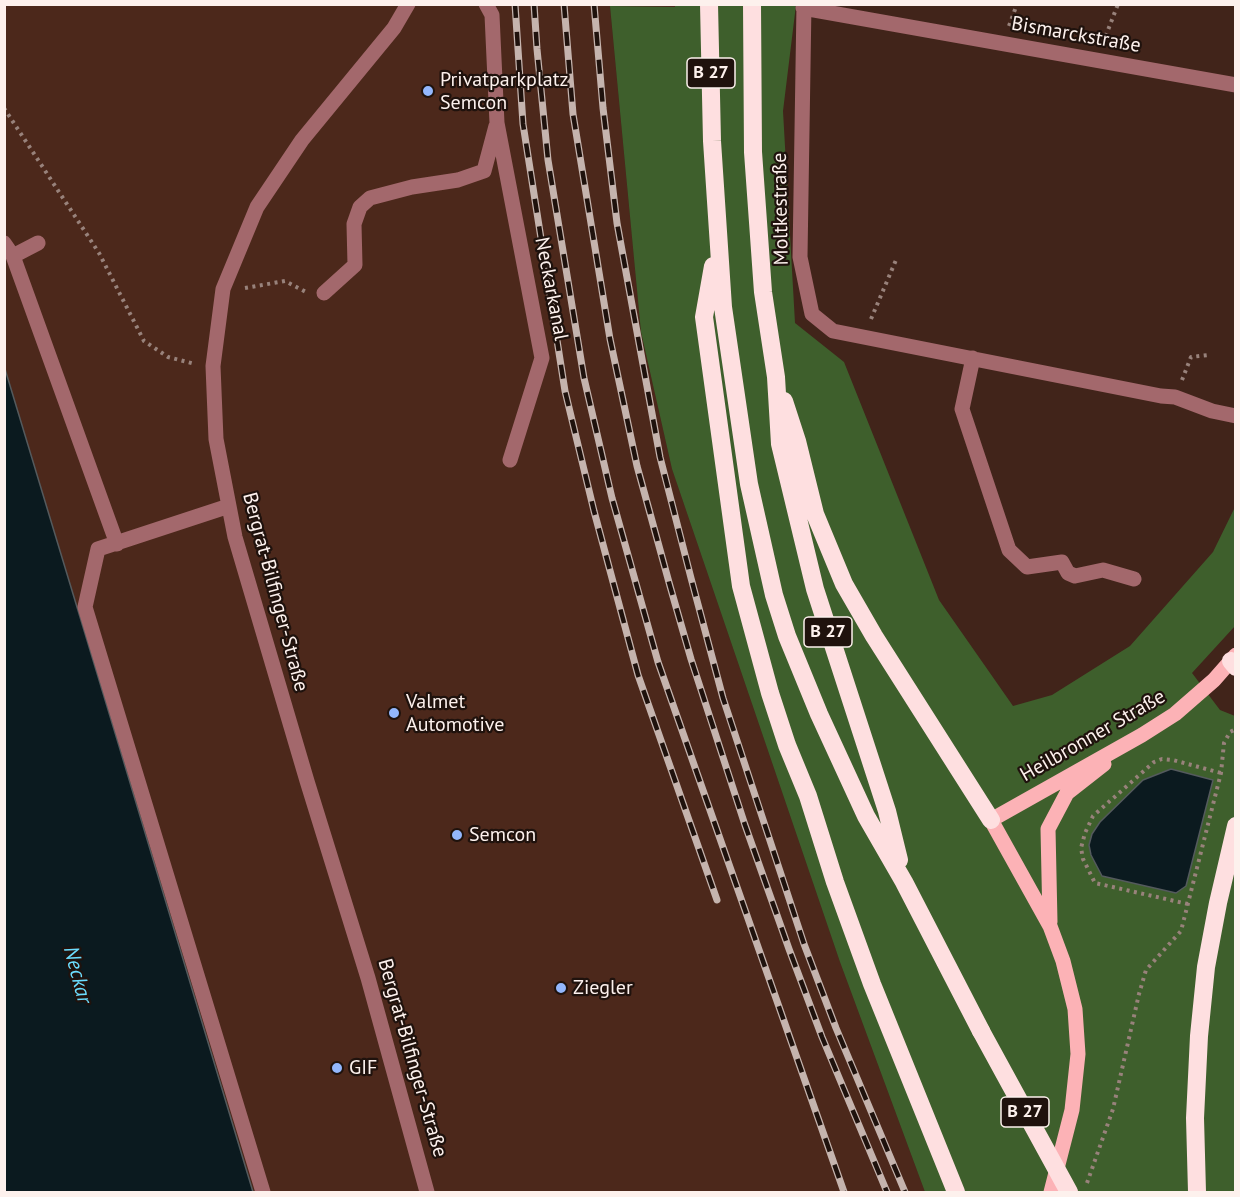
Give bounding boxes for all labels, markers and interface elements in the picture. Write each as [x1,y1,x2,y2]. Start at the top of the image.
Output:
street label: Bismarckstraße [1009,12,1143,58]
road number: B 27 [687,58,735,88]
place label: Privatparkplatz Semcon [440,68,568,115]
marker: Privatparkplatz Semcon [421,84,435,98]
street label: Moltkestraße [768,153,794,265]
street label: Neckarkanal [529,235,573,343]
street label: Bergrat-Bilfinger-Straße [237,490,313,694]
road number: B 27 [804,617,852,647]
street label: Heilbronner Straße [1016,685,1170,787]
place label: Valmet Automotive [406,690,504,737]
marker: Valmet Automotive [387,706,401,720]
place label: Semcon [469,823,536,847]
marker: Semcon [450,828,464,842]
water label: Neckar [57,944,97,1006]
street label: Bergrat-Bilfinger-Straße [372,956,452,1160]
place label: Ziegler [573,976,633,1000]
marker: Ziegler [554,981,568,995]
place label: GIF [349,1056,377,1080]
marker: GIF [330,1061,344,1075]
road number: B 27 [1001,1097,1049,1127]

